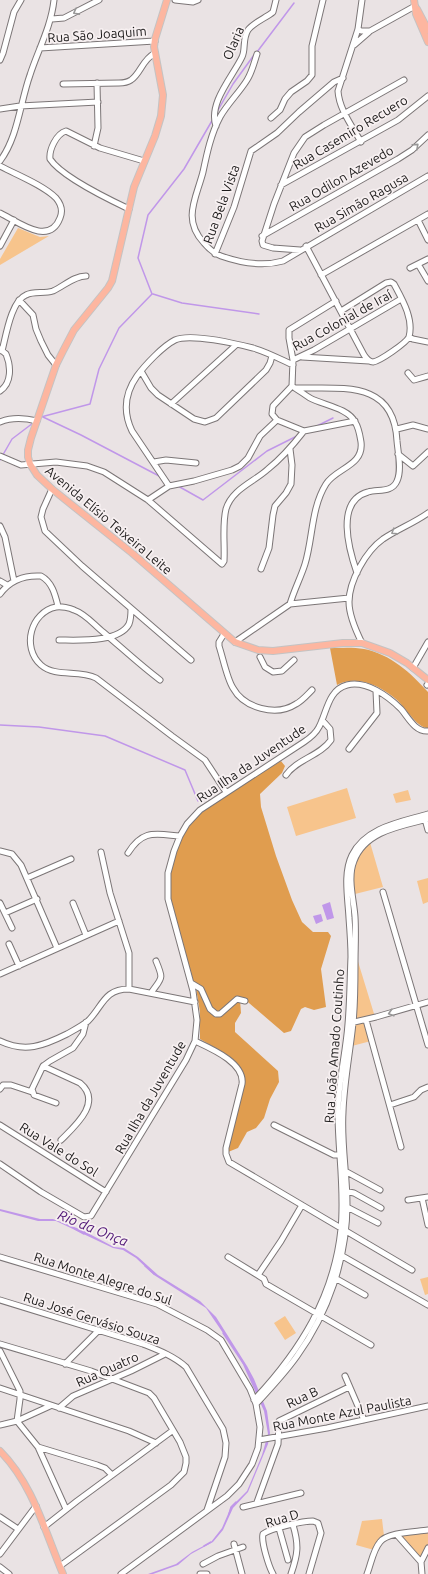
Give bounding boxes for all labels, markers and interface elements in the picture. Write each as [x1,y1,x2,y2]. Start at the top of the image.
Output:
one-way arrow [73,7,80,15]
street label: Rua São Joaquim [47,24,147,44]
street label: Olaria [220,24,246,62]
street label: Rua Casemiro Recuero [290,92,410,172]
street label: Rua Odilon Azevedo [286,142,396,214]
one-way arrow [412,143,419,150]
street label: Rua Bela Vista [200,163,242,245]
street label: Rua Simão Ragusa [312,170,410,234]
street label: Rua Colonial de Iraí [290,287,395,353]
street label: Avenida Elísio Teixeira Leite [43,463,175,577]
one-way arrow [391,528,398,535]
street label: Rua Ilha da Juventude [194,721,308,805]
street label: Rua João Amado Coutinho [322,968,346,1124]
one-way arrow [387,1008,394,1017]
street label: Rua Ilha da Juventude [112,1038,188,1156]
street label: Rua Vale do Sol [17,1119,101,1179]
water label: Rio da Onça [56,1207,131,1249]
street label: Rua Monte Alegre do Sul [32,1249,174,1307]
street label: Rua José Gervásio Souza [22,1289,162,1347]
street label: Rua Quatro [74,1349,141,1390]
street label: Rua B [284,1384,320,1410]
street label: Rua Monte Azul Paulista [271,1393,413,1433]
street label: Rua D [264,1506,300,1530]

